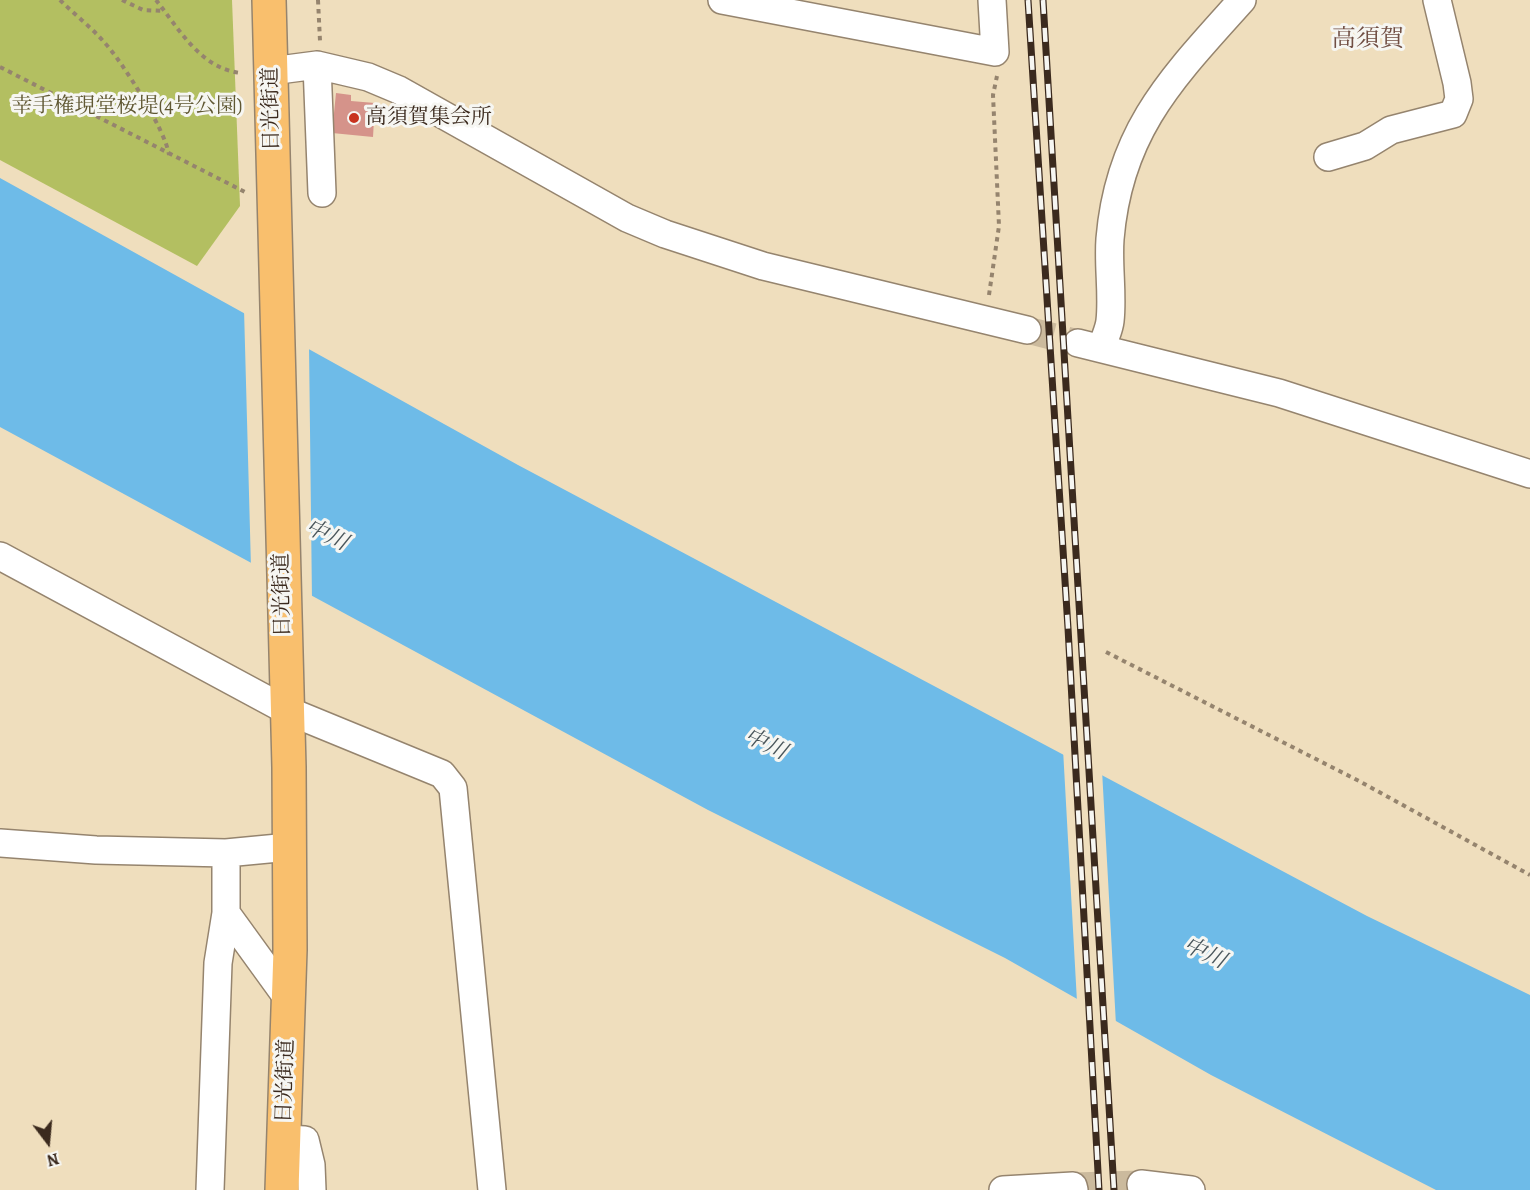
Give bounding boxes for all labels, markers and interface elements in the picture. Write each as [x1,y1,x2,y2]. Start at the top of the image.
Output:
district label: 高須賀 [1332,26,1404,54]
street label: 日光街道 [259,67,285,151]
park label: 幸手権現堂桜堤(4号公園) [11,94,243,120]
place label: 高須賀集会所 [366,105,492,131]
marker: 高須賀集会所 [347,111,361,125]
water label: 中川 [300,515,352,557]
street label: 日光街道 [270,553,296,637]
water label: 中川 [739,724,791,766]
water label: 中川 [1178,933,1230,975]
street label: 日光街道 [272,1039,300,1123]
north arrow [18,1112,78,1172]
text: N [44,1147,62,1171]

